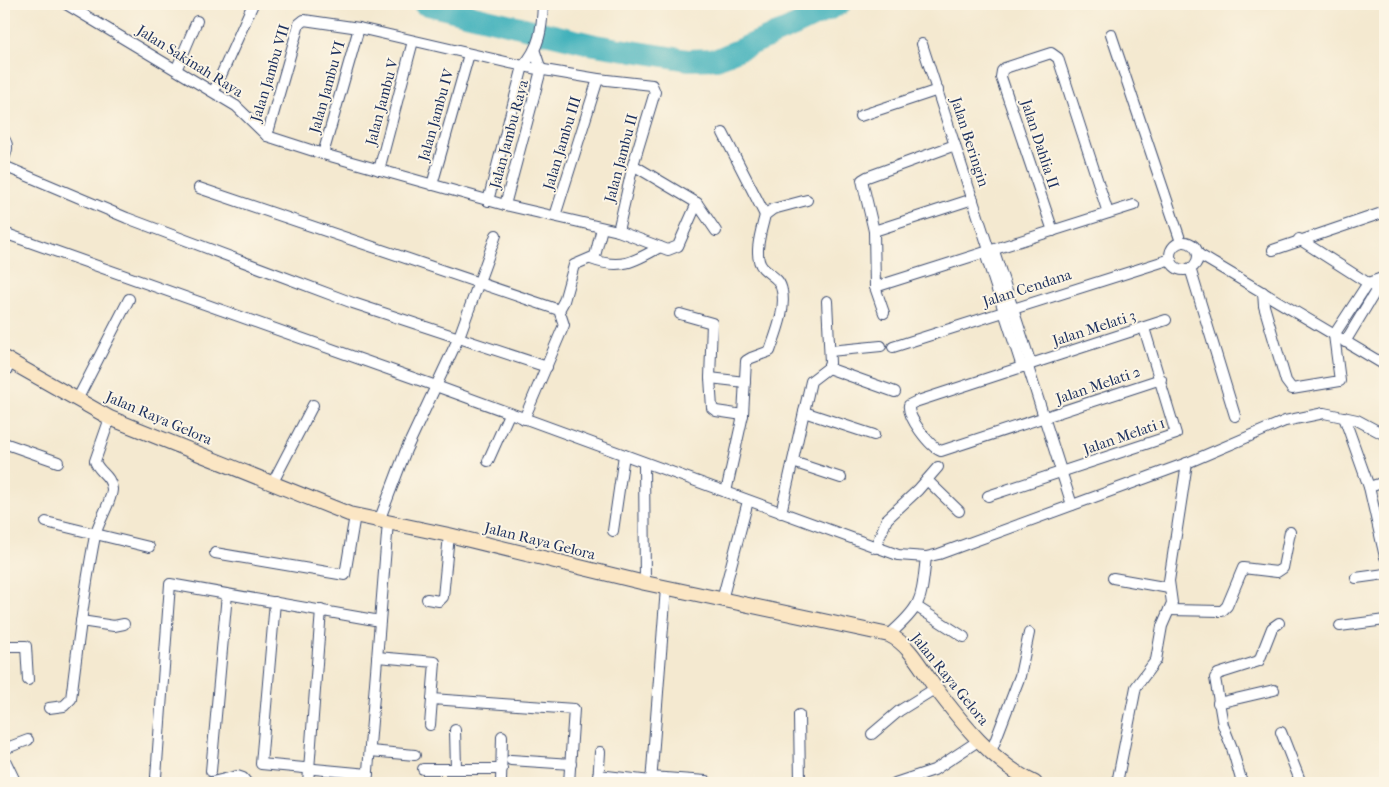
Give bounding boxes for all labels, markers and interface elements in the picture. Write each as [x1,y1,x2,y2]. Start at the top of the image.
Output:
street label: Jalan Sakinah Raya [133,21,247,102]
street label: Jalan Jambu VII [246,22,293,125]
street label: Jalan Jambu VI [305,39,349,136]
street label: Jalan Jambu V [362,55,403,148]
street label: Jalan Jambu IV [414,66,458,164]
street label: Jalan Jambu Raya [486,77,532,191]
street label: Jalan Jambu III [539,94,585,193]
street label: Jalan Beringin [947,94,993,189]
street label: Jalan Dahlia II [1017,96,1063,191]
street label: Jalan Jambu II [600,112,642,205]
street label: Jalan Cendana [979,265,1075,311]
street label: Jalan Melati 3 [1049,306,1138,350]
street label: Jalan Melati 2 [1053,362,1143,408]
street label: Jalan Raya Gelora [102,387,216,449]
street label: Jalan Melati 1 [1080,414,1167,459]
street label: Jalan Raya Gelora [482,518,598,564]
street label: Jalan Raya Gelora [907,628,993,730]

